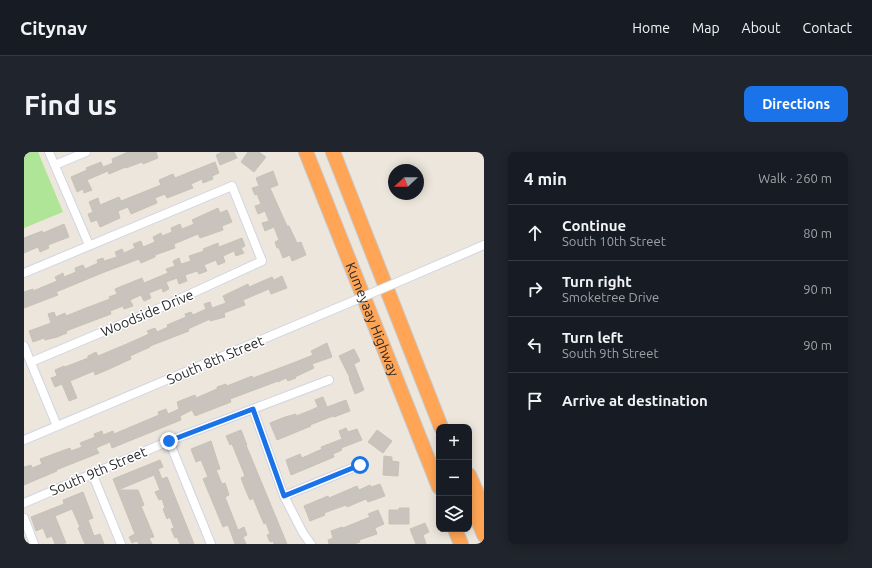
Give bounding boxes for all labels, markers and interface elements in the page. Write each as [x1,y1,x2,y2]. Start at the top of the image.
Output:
text: Citynav [20,17,87,39]
text: Home [632,20,670,36]
text: Map [692,20,720,36]
text: About [742,20,781,36]
text: Contact [803,20,852,36]
button: Directions [744,86,848,122]
text: Find us [24,89,117,120]
north arrow [388,164,424,200]
text: 4 min [524,169,567,188]
text: Walk · 260 m [758,171,832,185]
text: Continue [562,217,626,234]
icon: ahead [524,222,546,244]
text: 80 m [803,226,832,240]
text: South 10th Street [562,234,666,248]
street label: Kumeyaay Highway [343,260,402,379]
text: Turn right [562,273,632,290]
icon: right [524,278,546,300]
text: 90 m [803,282,832,296]
street label: Woodside Drive [98,286,196,340]
text: Smoketree Drive [562,290,659,304]
text: Turn left [562,329,623,346]
street label: South 8th Street [164,332,266,388]
icon: left [524,334,546,356]
text: 90 m [803,338,832,352]
text: South 9th Street [562,346,659,360]
icon: arrive [524,390,546,412]
text: Arrive at destination [562,392,708,409]
map controls [436,424,472,532]
button: + [436,424,472,460]
route end [160,432,178,450]
street label: South 9th Street [47,443,149,499]
route start [351,456,369,474]
button: − [436,460,472,496]
button: layers [436,496,472,532]

